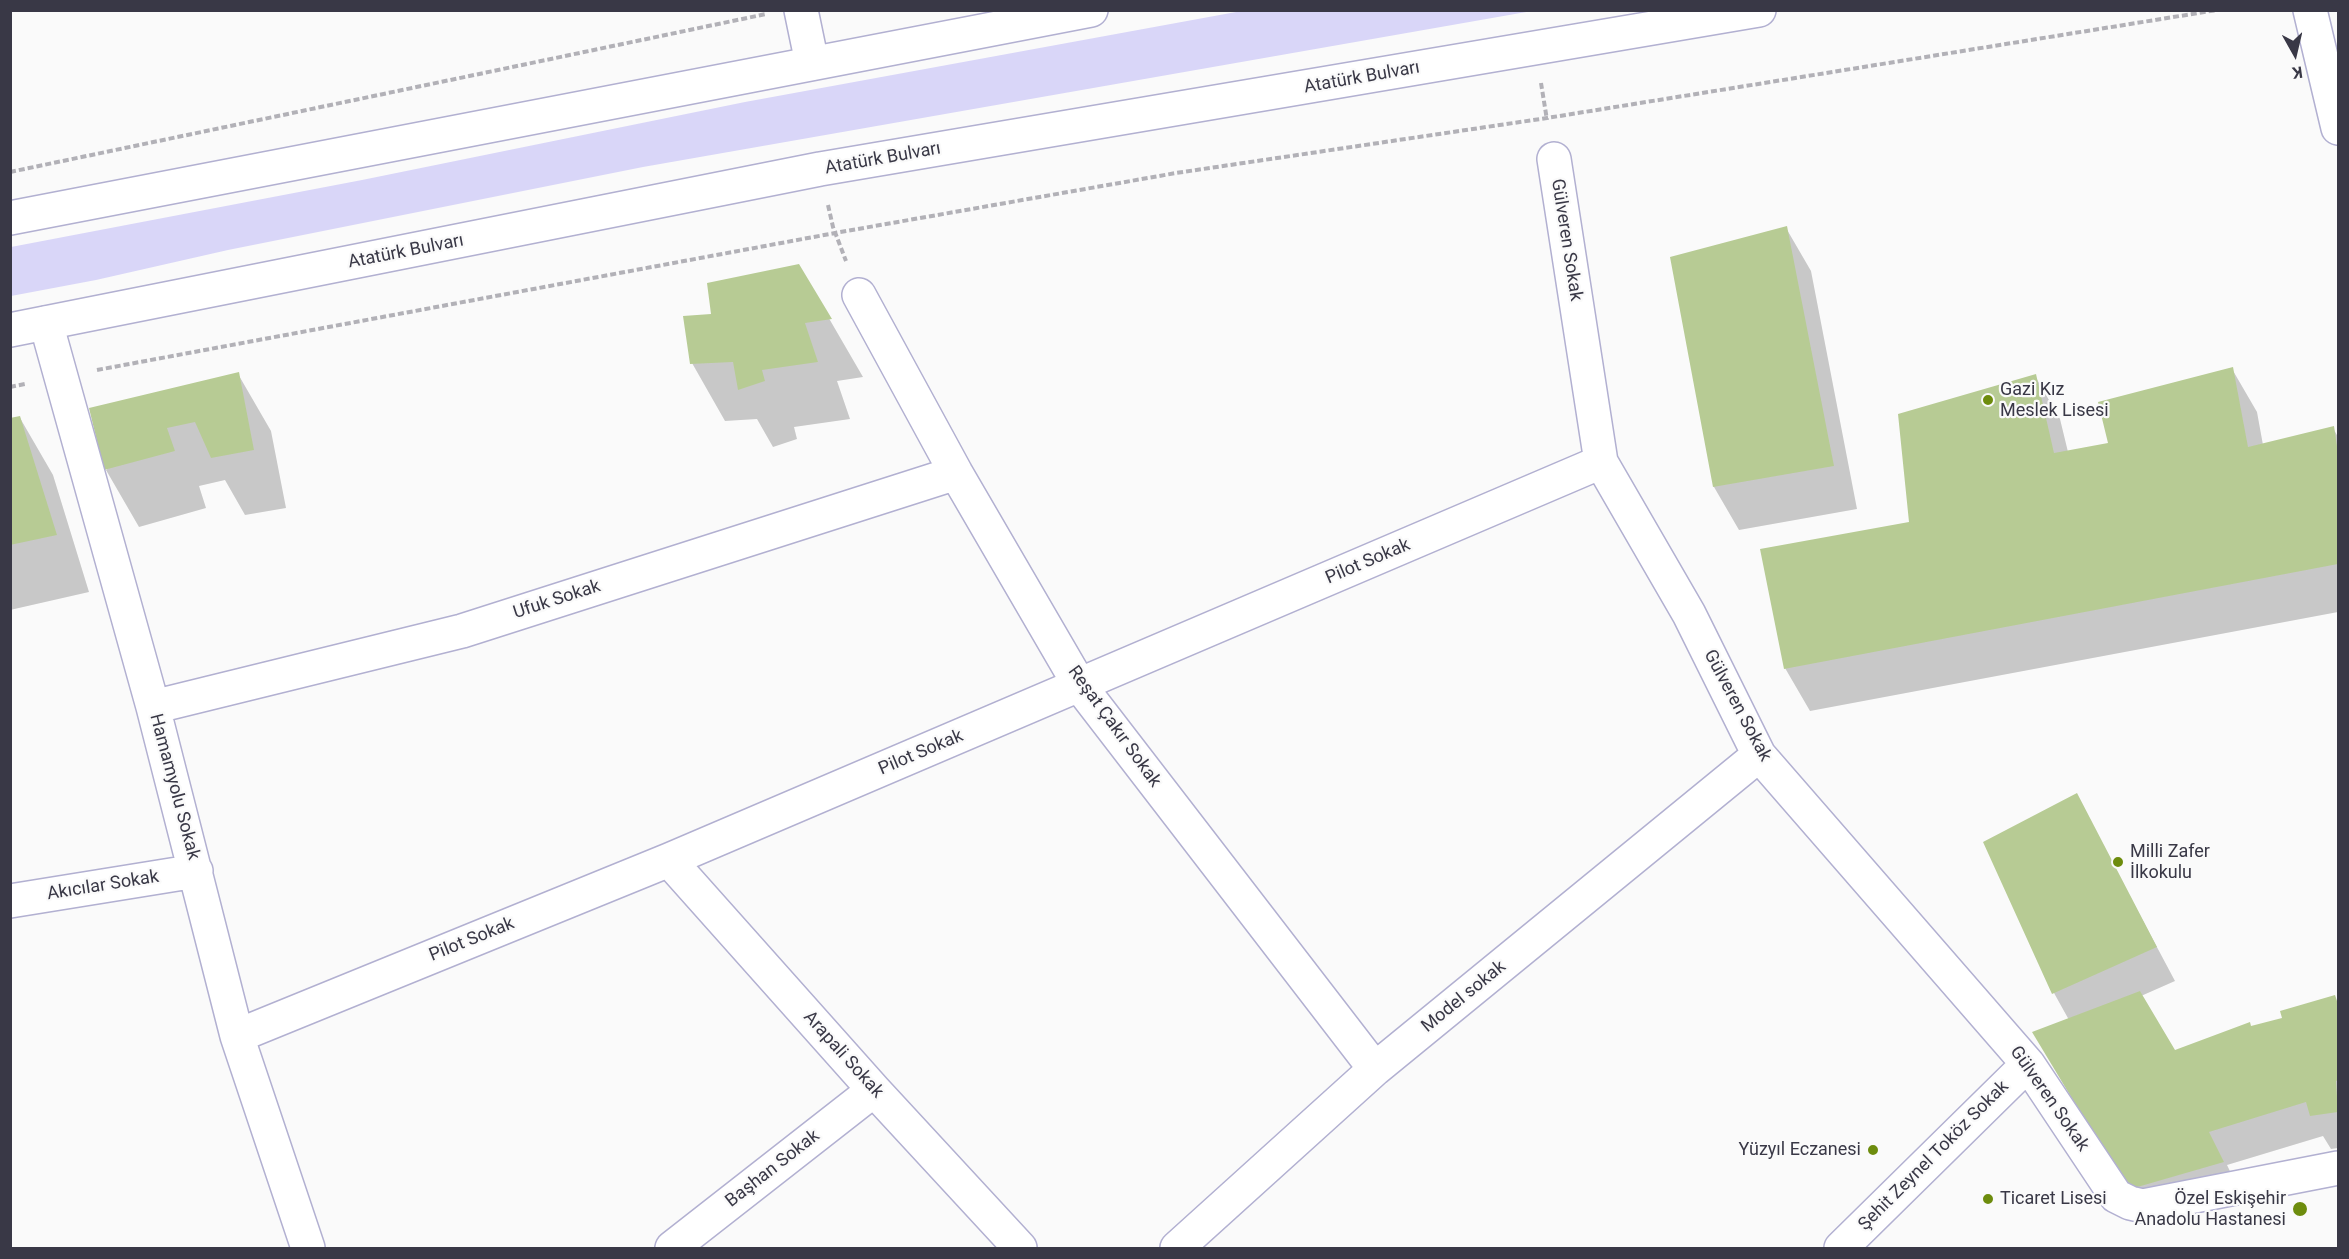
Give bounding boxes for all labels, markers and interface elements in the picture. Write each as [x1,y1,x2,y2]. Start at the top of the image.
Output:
north arrow [2265,24,2325,84]
street label: Atatürk Bulvarı [1302,57,1422,99]
text: K [2291,62,2304,82]
street label: Atatürk Bulvarı [823,138,943,180]
street label: Gülveren Sokak [1546,177,1586,303]
street label: Atatürk Bulvarı [346,230,466,274]
place label: Gazi Kız Meslek Lisesi [2000,379,2109,422]
marker: Gazi Kız Meslek Lisesi [1981,393,1995,407]
street label: Pilot Sokak [1322,535,1414,589]
street label: Ufuk Sokak [511,576,603,624]
street label: Gülveren Sokak [1698,646,1776,766]
street label: Reşat Çakır Sokak [1063,662,1165,792]
street label: Hamamyolu Sokak [144,712,204,862]
street label: Pilot Sokak [875,726,967,780]
place label: Milli Zafer İlkokulu [2130,841,2210,884]
marker: Milli Zafer İlkokulu [2111,855,2125,869]
street label: Akıcılar Sokak [46,867,160,905]
street label: Pilot Sokak [426,913,518,967]
street label: Model sokak [1418,956,1510,1038]
street label: Arapali Sokak [798,1007,888,1103]
street label: Gülveren Sokak [2005,1042,2093,1156]
street label: Şehit Zeynel Toköz Sokak [1854,1076,2014,1236]
street label: Başhan Sokak [722,1126,824,1212]
place label: Yüzyıl Eczanesi [1739,1139,1861,1161]
marker: Yüzyıl Eczanesi [1866,1143,1880,1157]
place label: Ticaret Lisesi [2000,1188,2107,1210]
place label: Özel Eskişehir Anadolu Hastanesi [2135,1188,2286,1230]
marker: Ticaret Lisesi [1981,1192,1995,1206]
marker: Özel Eskişehir Anadolu Hastanesi [2291,1200,2309,1218]

